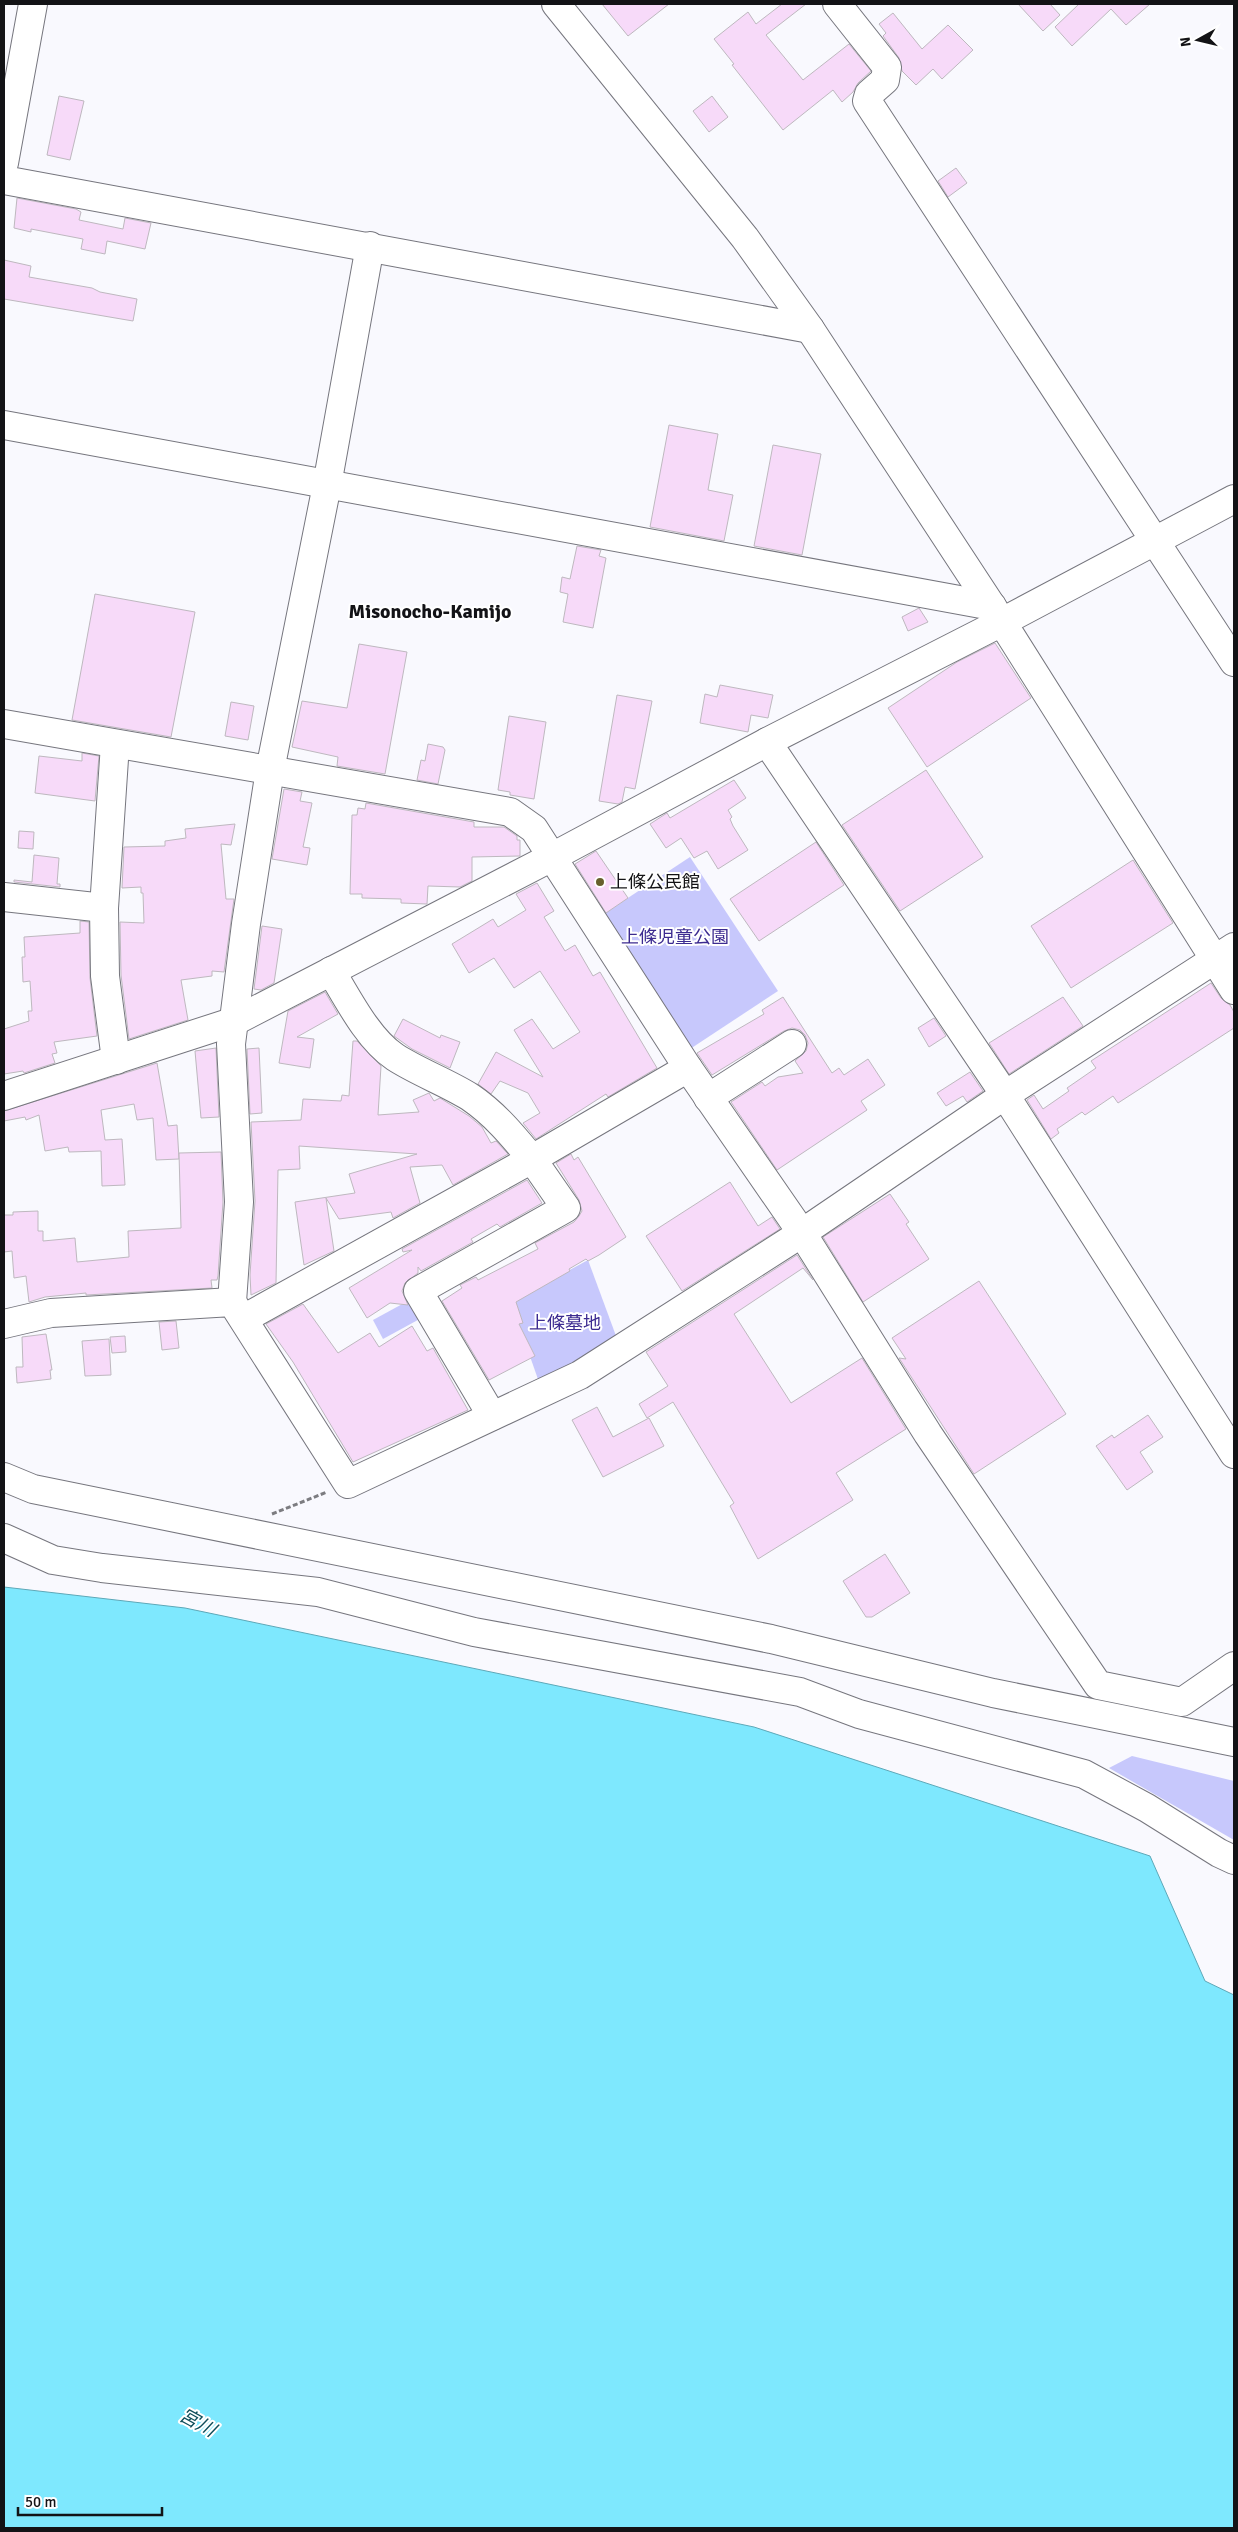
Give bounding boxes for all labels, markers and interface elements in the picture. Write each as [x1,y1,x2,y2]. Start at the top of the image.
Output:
north arrow [1173,15,1223,65]
text: N [1177,36,1195,48]
district label: Misonocho-Kamijo [349,599,511,624]
place label: 上條公民館 [610,871,700,893]
marker: 上條公民館 [594,876,606,888]
park label: 上條児童公園 [621,926,729,948]
park label: 上條墓地 [529,1312,601,1334]
water label: 宮川 [175,2403,222,2444]
scale bar [18,2484,161,2516]
text: 50 m [25,2493,56,2511]

